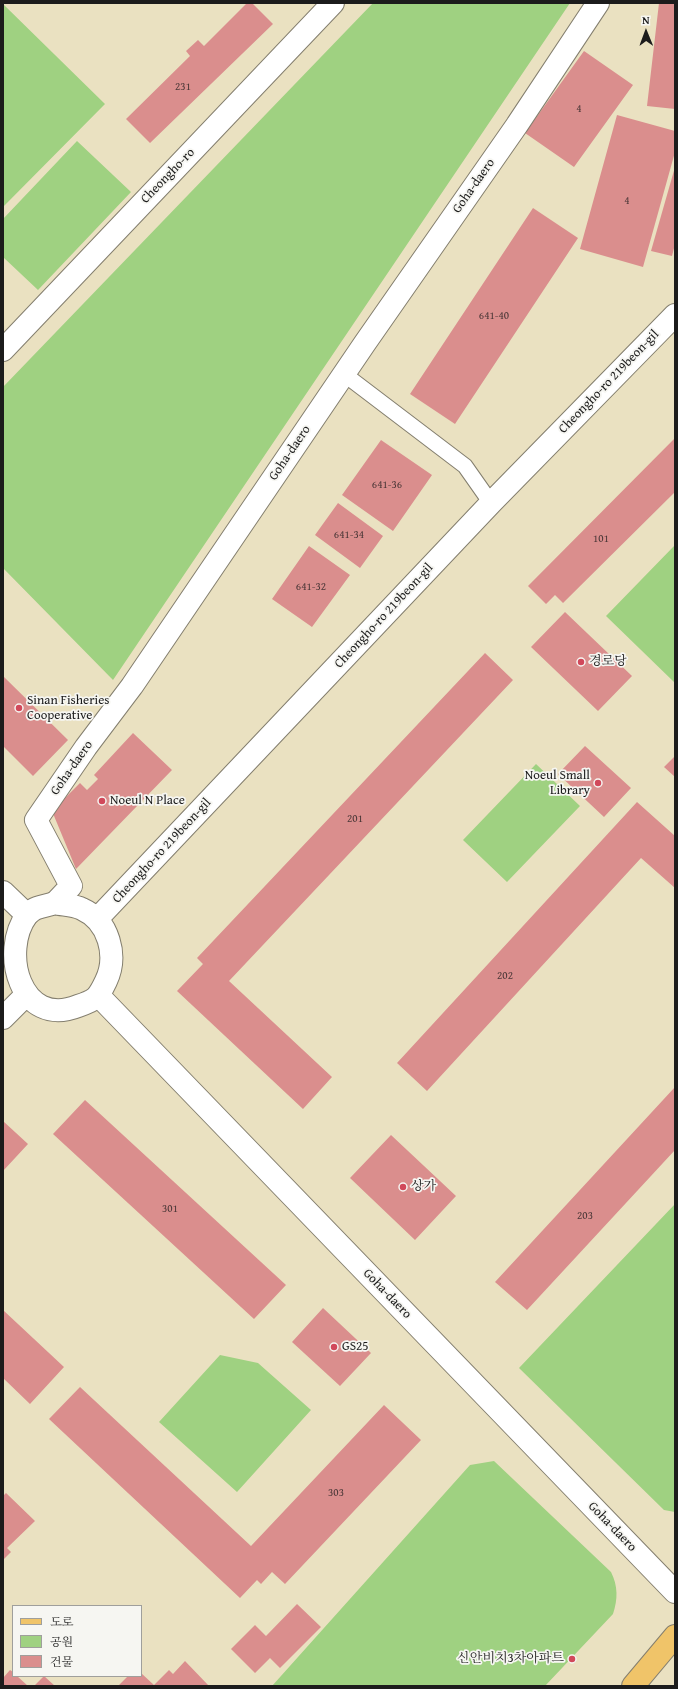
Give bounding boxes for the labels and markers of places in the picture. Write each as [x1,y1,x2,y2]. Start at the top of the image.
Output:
place label: 경로당 [589,654,627,670]
marker: 경로당 [576,657,586,667]
place label: Sinan Fisheries Cooperative [27,693,109,724]
marker: Sinan Fisheries Cooperative [14,703,24,713]
place label: Noeul Small Library [525,768,590,799]
marker: Noeul Small Library [593,778,603,788]
place label: Noeul N Place [110,793,185,809]
marker: Noeul N Place [97,796,107,806]
place label: 상가 [411,1179,436,1195]
marker: 상가 [398,1182,408,1192]
place label: GS25 [342,1339,369,1355]
marker: GS25 [329,1342,339,1352]
place label: 신안비치3차아파트 [457,1651,564,1667]
marker: 신안비치3차아파트 [567,1654,577,1664]

